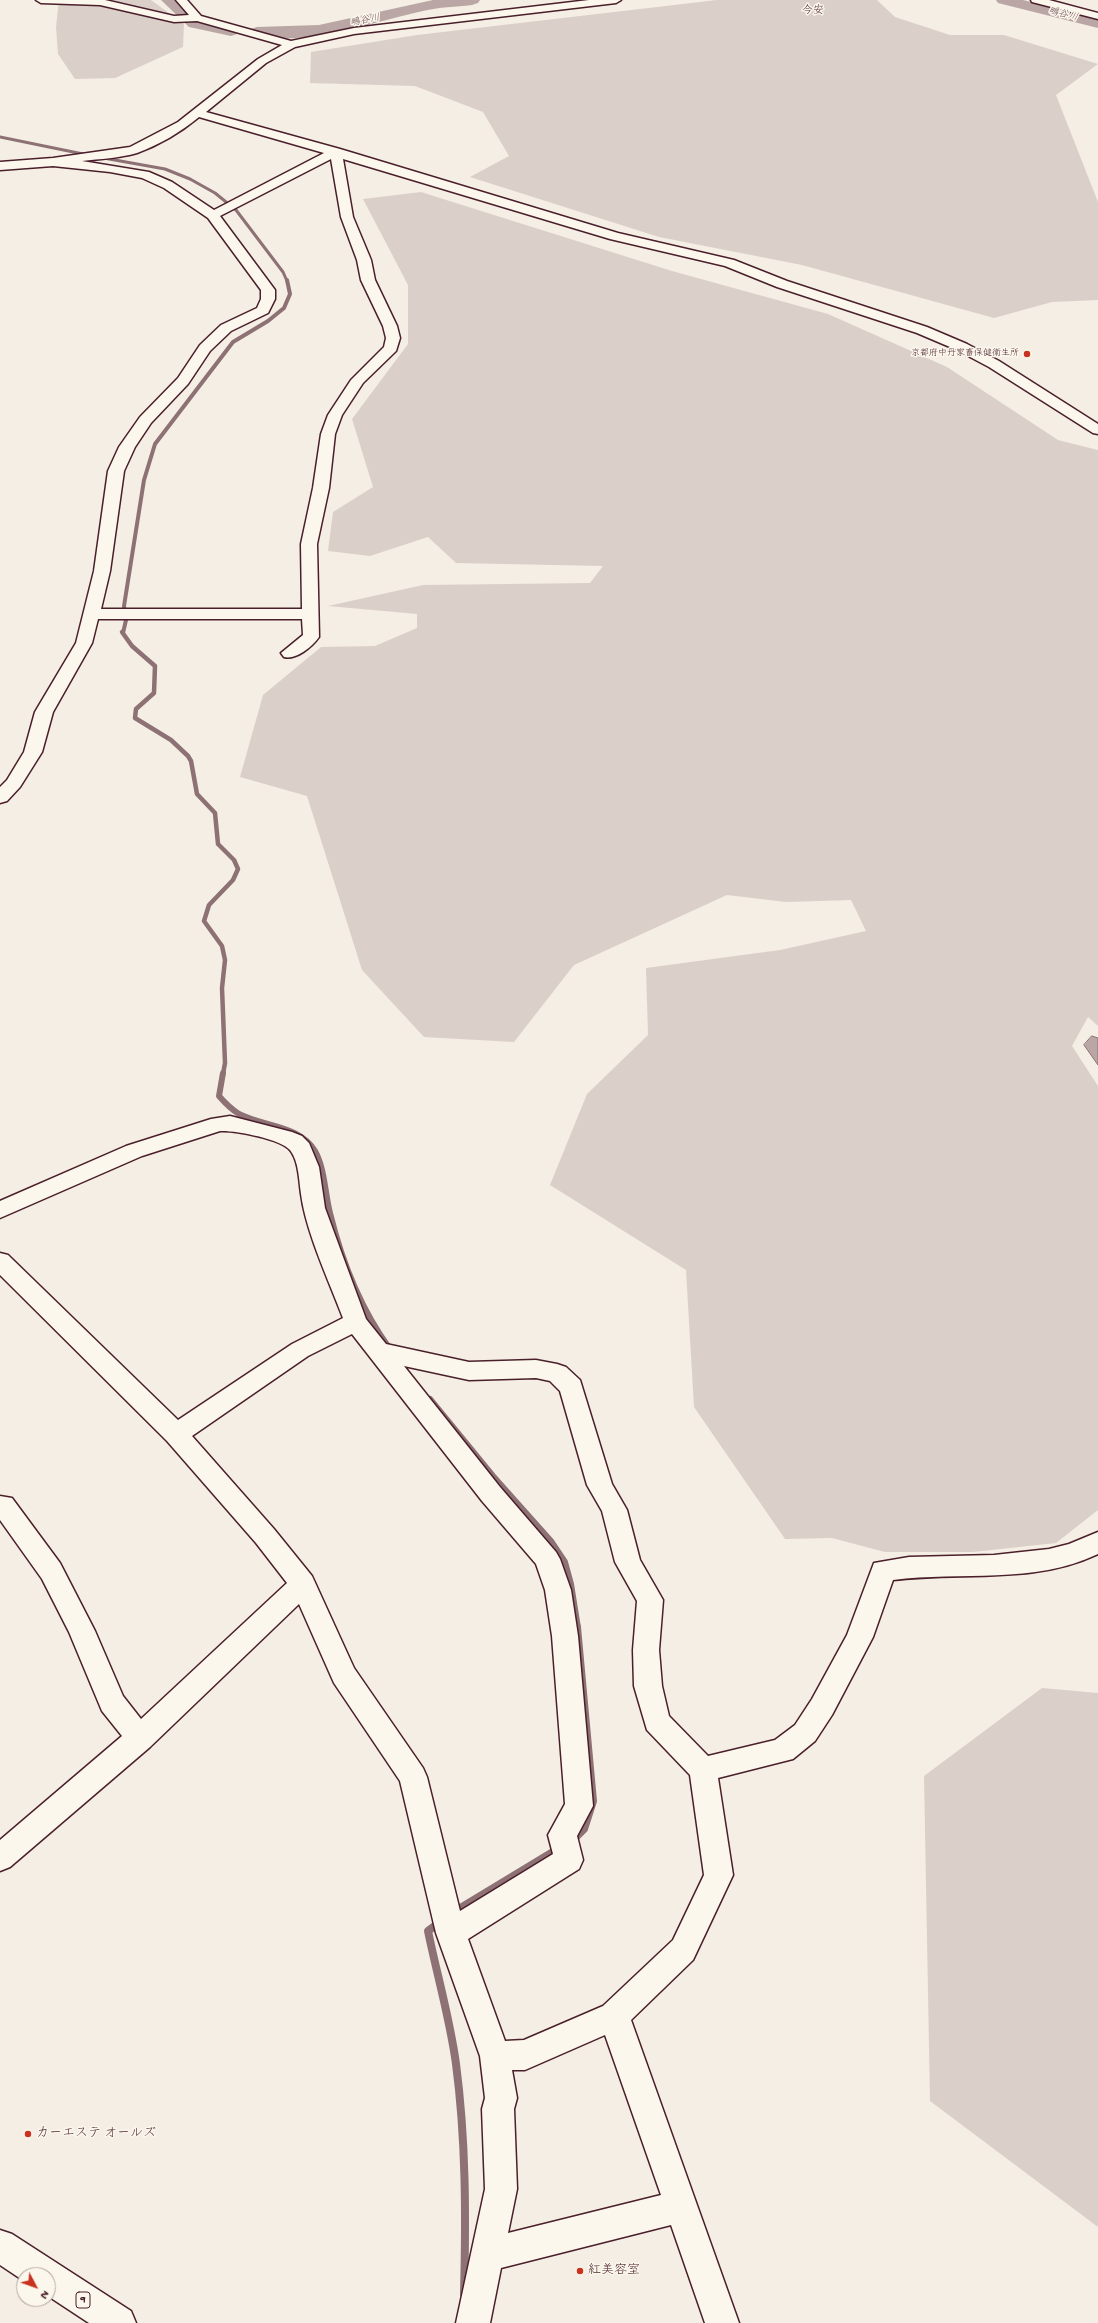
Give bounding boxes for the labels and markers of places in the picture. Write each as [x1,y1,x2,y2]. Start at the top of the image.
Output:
place label: 京都府中丹家畜保健衛生所 [911,349,1019,359]
marker: 京都府中丹家畜保健衛生所 [1022,349,1032,359]
place label: カーエステ オールズ [36,2126,156,2142]
marker: カーエステ オールズ [23,2129,33,2139]
place label: 紅美容室 [588,2263,640,2279]
marker: 紅美容室 [575,2266,585,2276]

